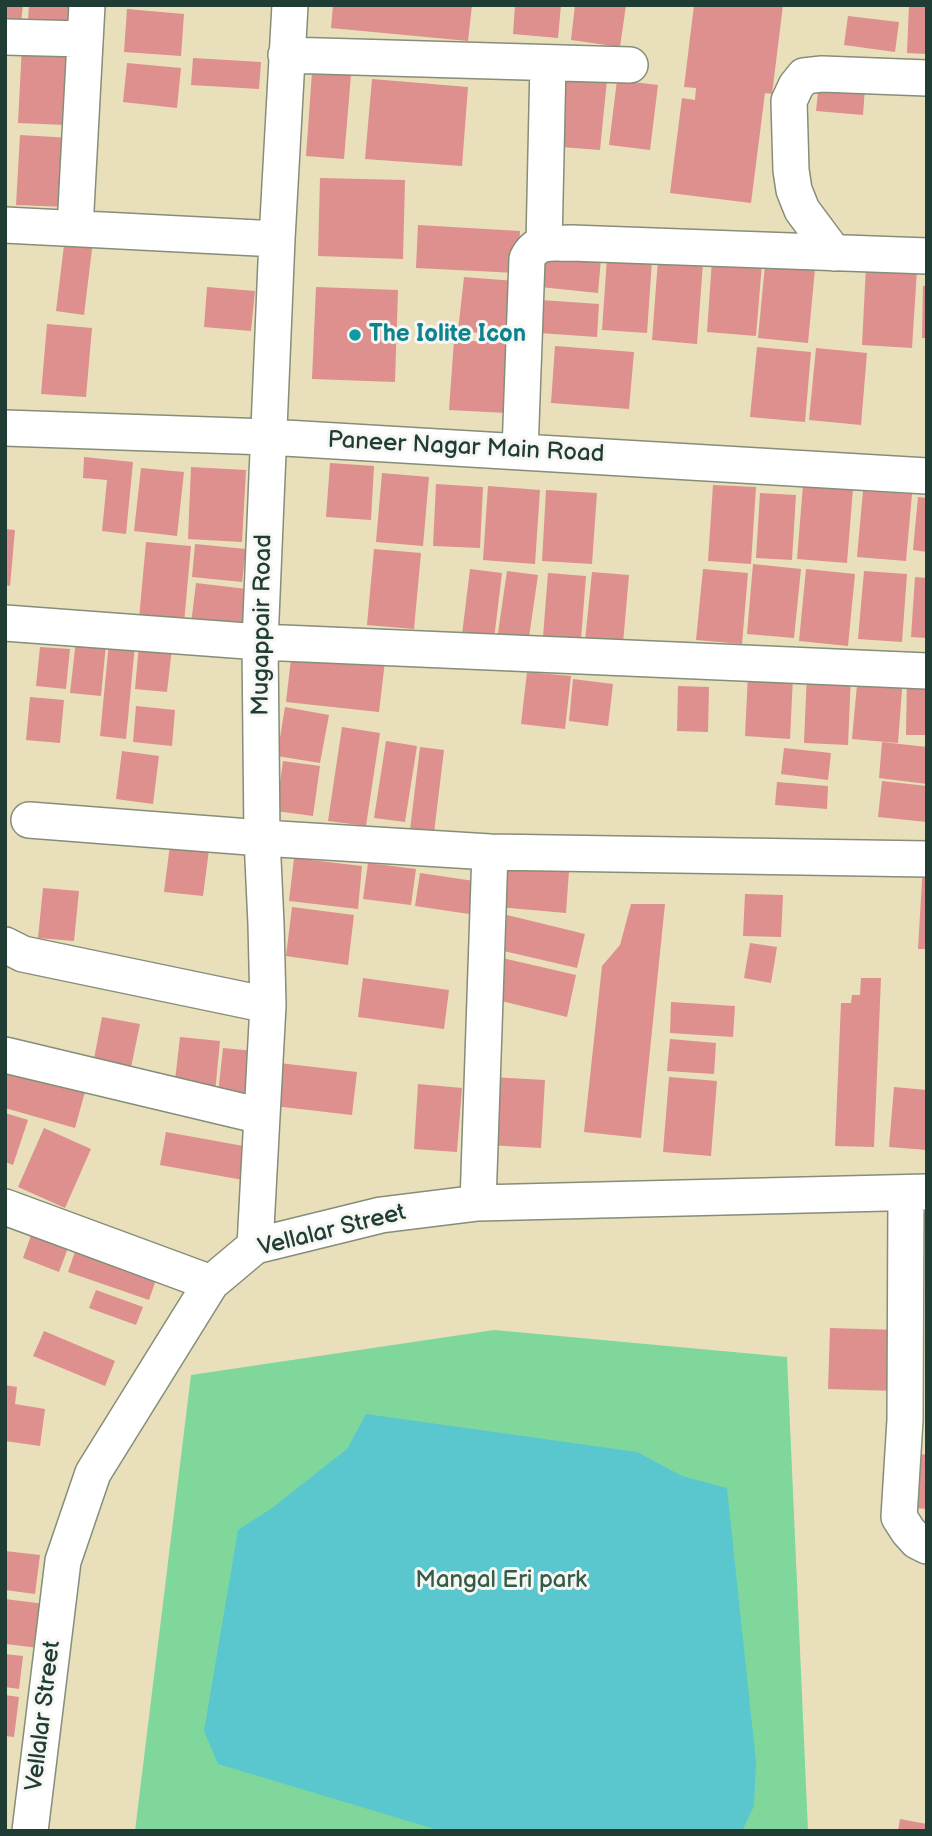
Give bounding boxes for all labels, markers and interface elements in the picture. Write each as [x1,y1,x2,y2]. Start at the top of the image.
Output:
place label: The Iolite Icon [369,321,526,349]
marker: The Iolite Icon [347,327,363,343]
street label: Paneer Nagar Main Road [327,426,605,470]
street label: Mugappair Road [247,534,279,716]
street label: Vellalar Street [255,1199,409,1263]
park label: Mangal Eri park [415,1567,587,1595]
street label: Vellalar Street [20,1639,68,1793]

